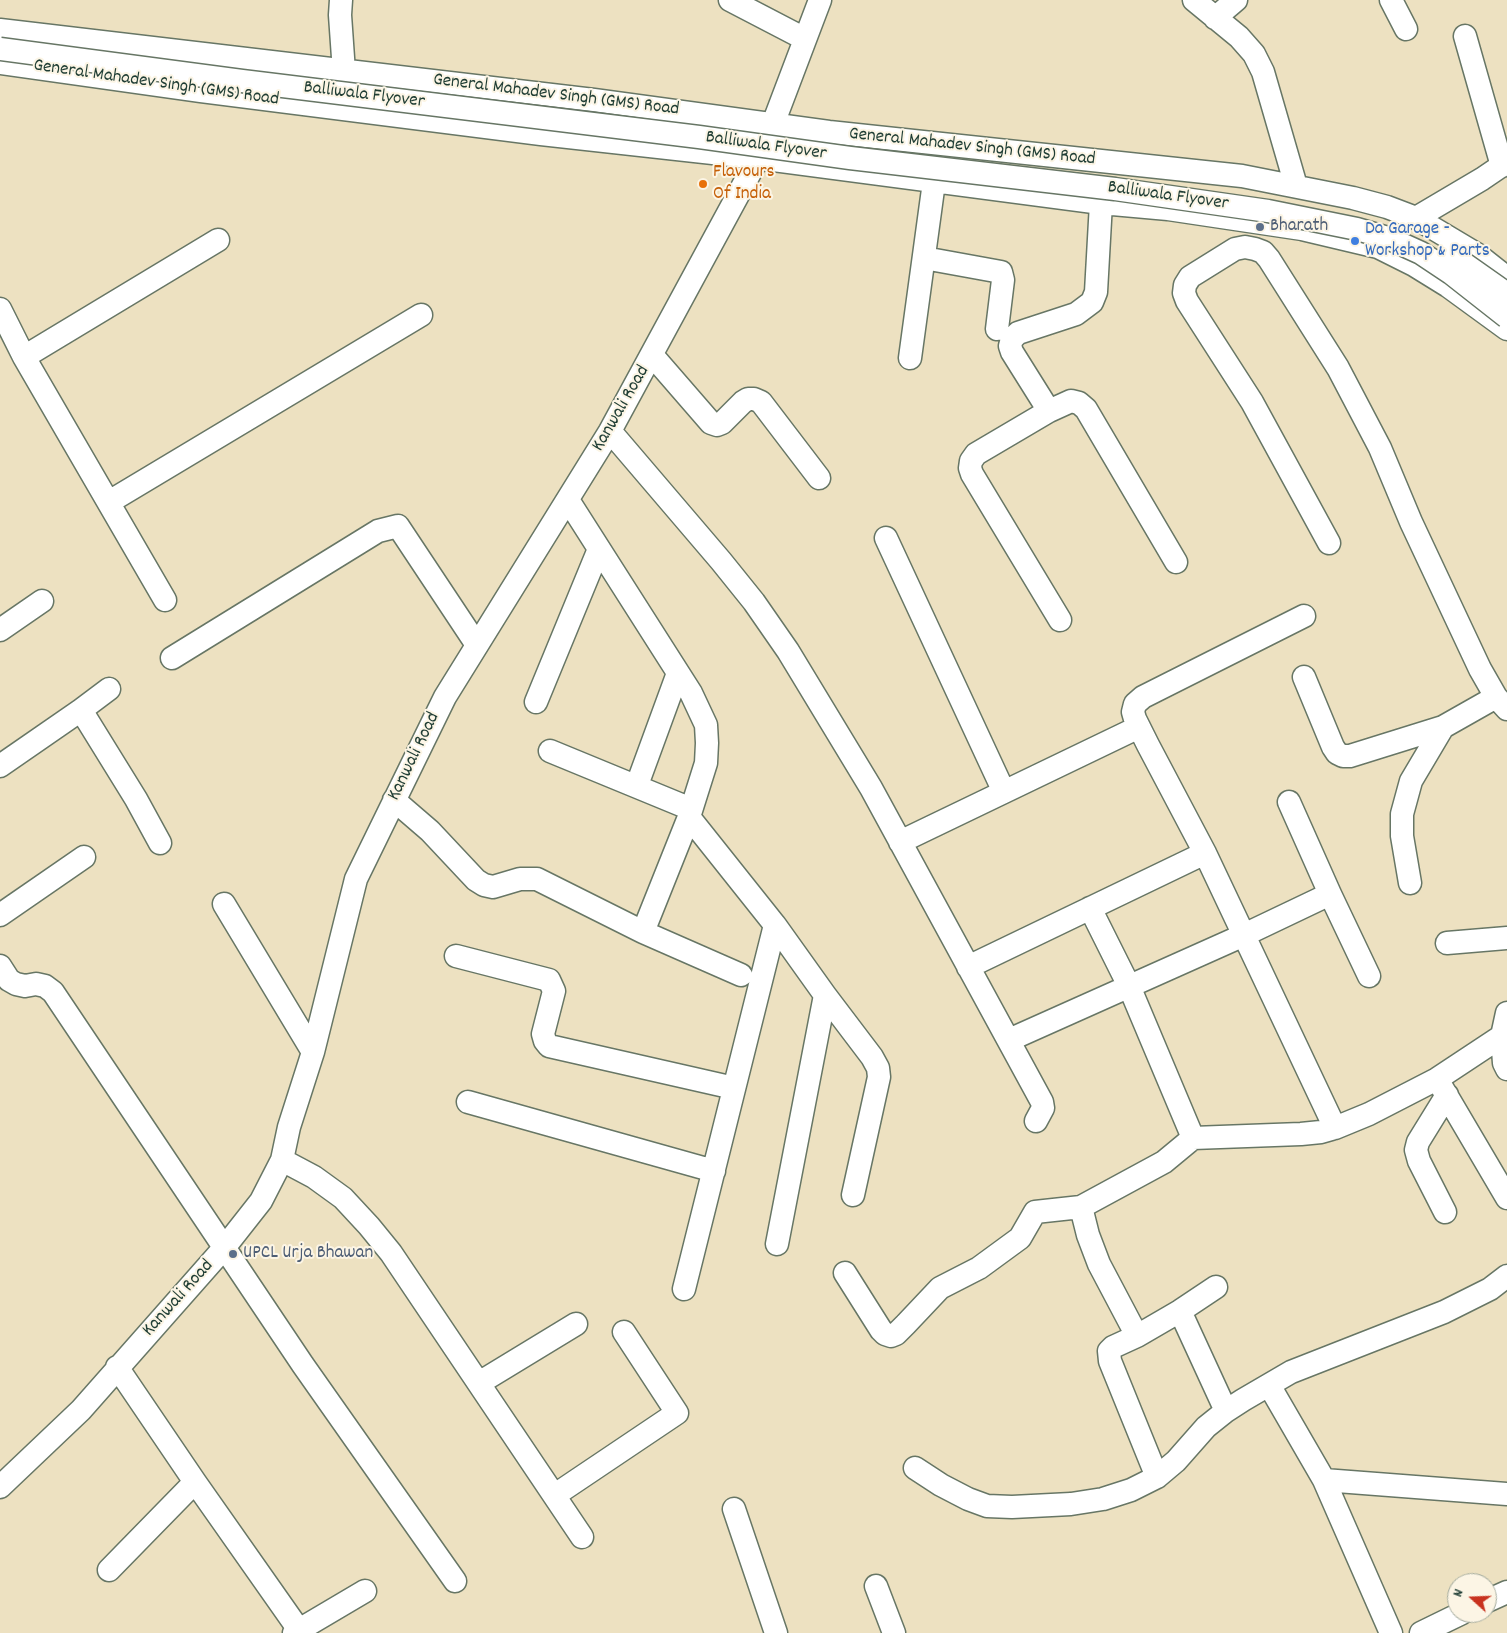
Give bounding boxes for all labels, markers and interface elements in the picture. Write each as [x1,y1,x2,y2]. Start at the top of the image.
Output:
street label: General Mahadev Singh (GMS) Road [32,55,280,113]
street label: General Mahadev Singh (GMS) Road [432,70,680,122]
street label: Balliwala Flyover [302,77,426,115]
street label: General Mahadev Singh (GMS) Road [848,124,1096,172]
street label: Balliwala Flyover [704,127,828,167]
place label: Flavours Of India [713,162,775,206]
street label: Balliwala Flyover [1106,177,1230,217]
marker: Flavours Of India [697,178,709,190]
place label: Bharath [1270,216,1328,238]
place label: Da Garage - Workshop & Parts [1365,219,1490,263]
marker: Bharath [1254,221,1266,233]
marker: Da Garage - Workshop & Parts [1349,235,1361,247]
street label: Kanwali Road [588,362,656,456]
street label: Kanwali Road [384,709,446,805]
place label: UPCL Urja Bhawan [243,1243,373,1265]
marker: UPCL Urja Bhawan [227,1248,239,1260]
street label: Kanwali Road [139,1256,219,1342]
north arrow [1447,1573,1497,1623]
text: N [1448,1587,1469,1600]

